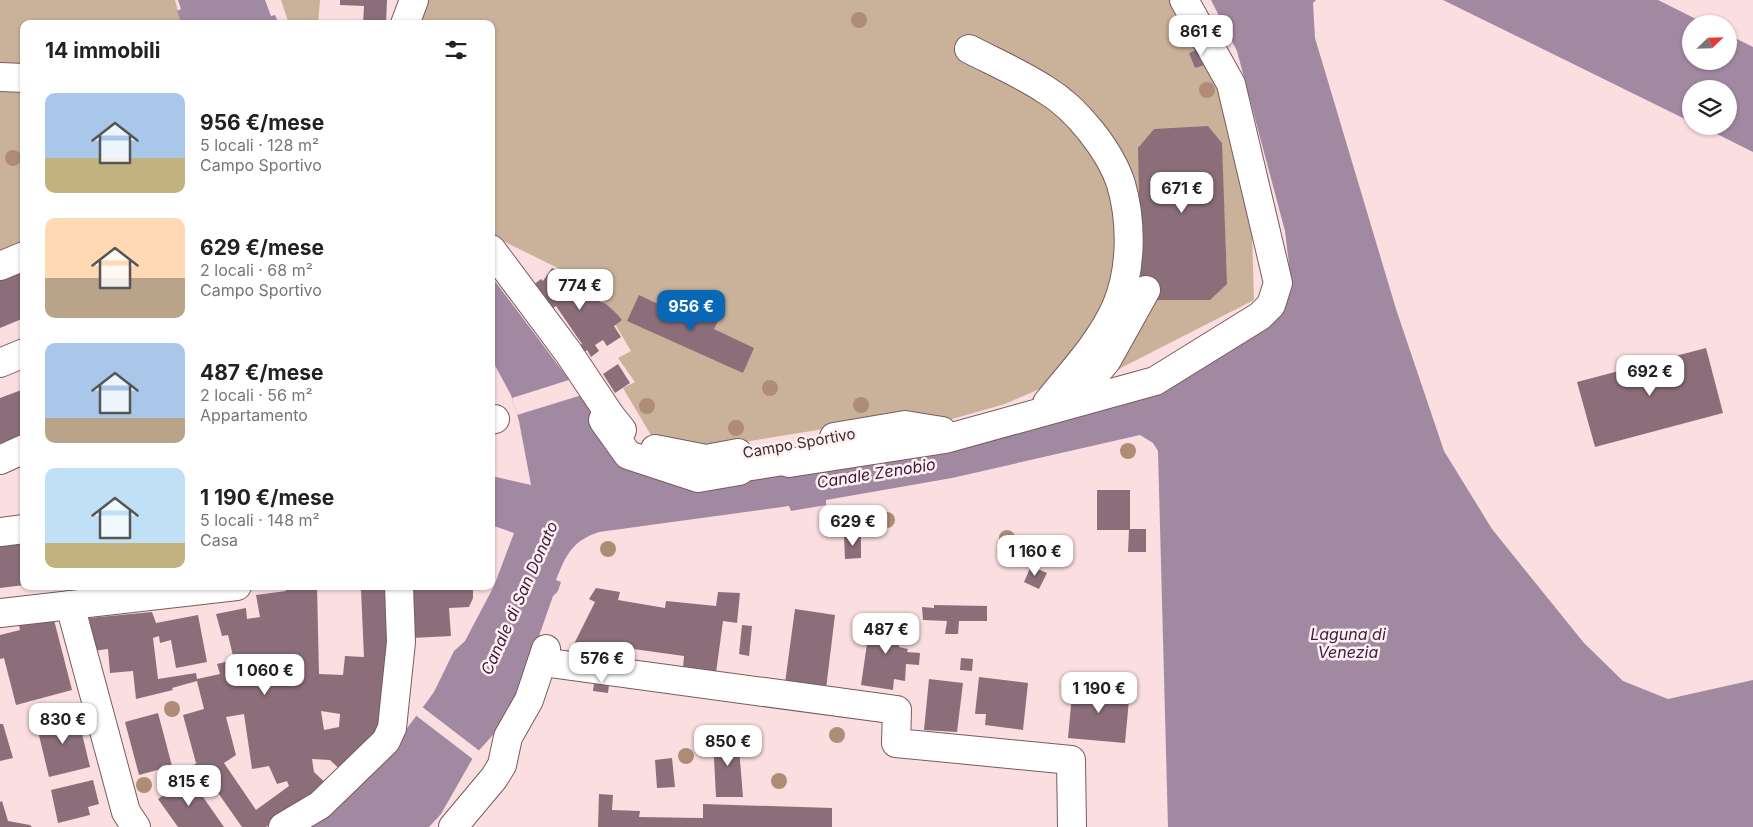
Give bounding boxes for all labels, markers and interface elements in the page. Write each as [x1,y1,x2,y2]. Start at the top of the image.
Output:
pin: 861 € [1166,15,1236,57]
north arrow [1682,15,1738,70]
map controls [1682,15,1737,135]
text: 861 € [1180,21,1222,41]
icon: filters [442,36,470,64]
text: 14 immobili [45,38,160,63]
button: layers [1682,80,1737,135]
text: 956 €/mese [200,110,324,135]
icon: home [85,113,145,173]
text: 5 locali · 128 m² [200,135,319,155]
text: Campo Sportivo [200,155,322,175]
pin: 671 € [1147,172,1217,214]
text: 671 € [1161,178,1203,198]
text: 629 €/mese [200,235,324,260]
icon: home [85,238,145,298]
text: 2 locali · 68 m² [200,260,313,280]
pin: 774 € [545,268,615,311]
text: 774 € [558,275,602,295]
text: Campo Sportivo [200,280,322,300]
pin: 956 € [656,290,726,332]
text: 956 € [668,296,714,316]
pin: 692 € [1615,354,1685,397]
text: 487 €/mese [200,360,324,385]
text: 692 € [1627,361,1673,381]
icon: home [85,363,145,423]
text: 2 locali · 56 m² [200,385,313,405]
text: Appartamento [200,405,308,425]
street label: Campo Sportivo [741,424,857,462]
water label: Canale Zenobio [815,454,937,492]
text: 1 190 €/mese [200,485,334,510]
icon: home [85,488,145,548]
pin: 629 € [818,504,888,547]
text: 5 locali · 148 m² [200,510,320,530]
text: 629 € [830,511,876,531]
water label: Canale di San Donato [476,518,562,678]
text: Casa [200,530,238,550]
pin: 1 160 € [989,534,1081,577]
text: 1 160 € [1008,541,1062,561]
pin: 487 € [851,612,921,655]
text: 487 € [863,619,909,639]
water label: Laguna di Venezia [1310,624,1387,662]
pin: 576 € [567,642,637,684]
text: 576 € [580,648,624,668]
pin: 1 060 € [219,654,311,696]
text: 1 060 € [236,660,294,680]
pin: 1 190 € [1053,672,1145,714]
text: 1 190 € [1072,678,1126,698]
pin: 830 € [28,702,98,745]
text: 830 € [40,709,86,729]
pin: 850 € [693,724,763,767]
text: 850 € [705,731,751,751]
pin: 815 € [154,764,224,807]
text: 815 € [168,771,210,791]

